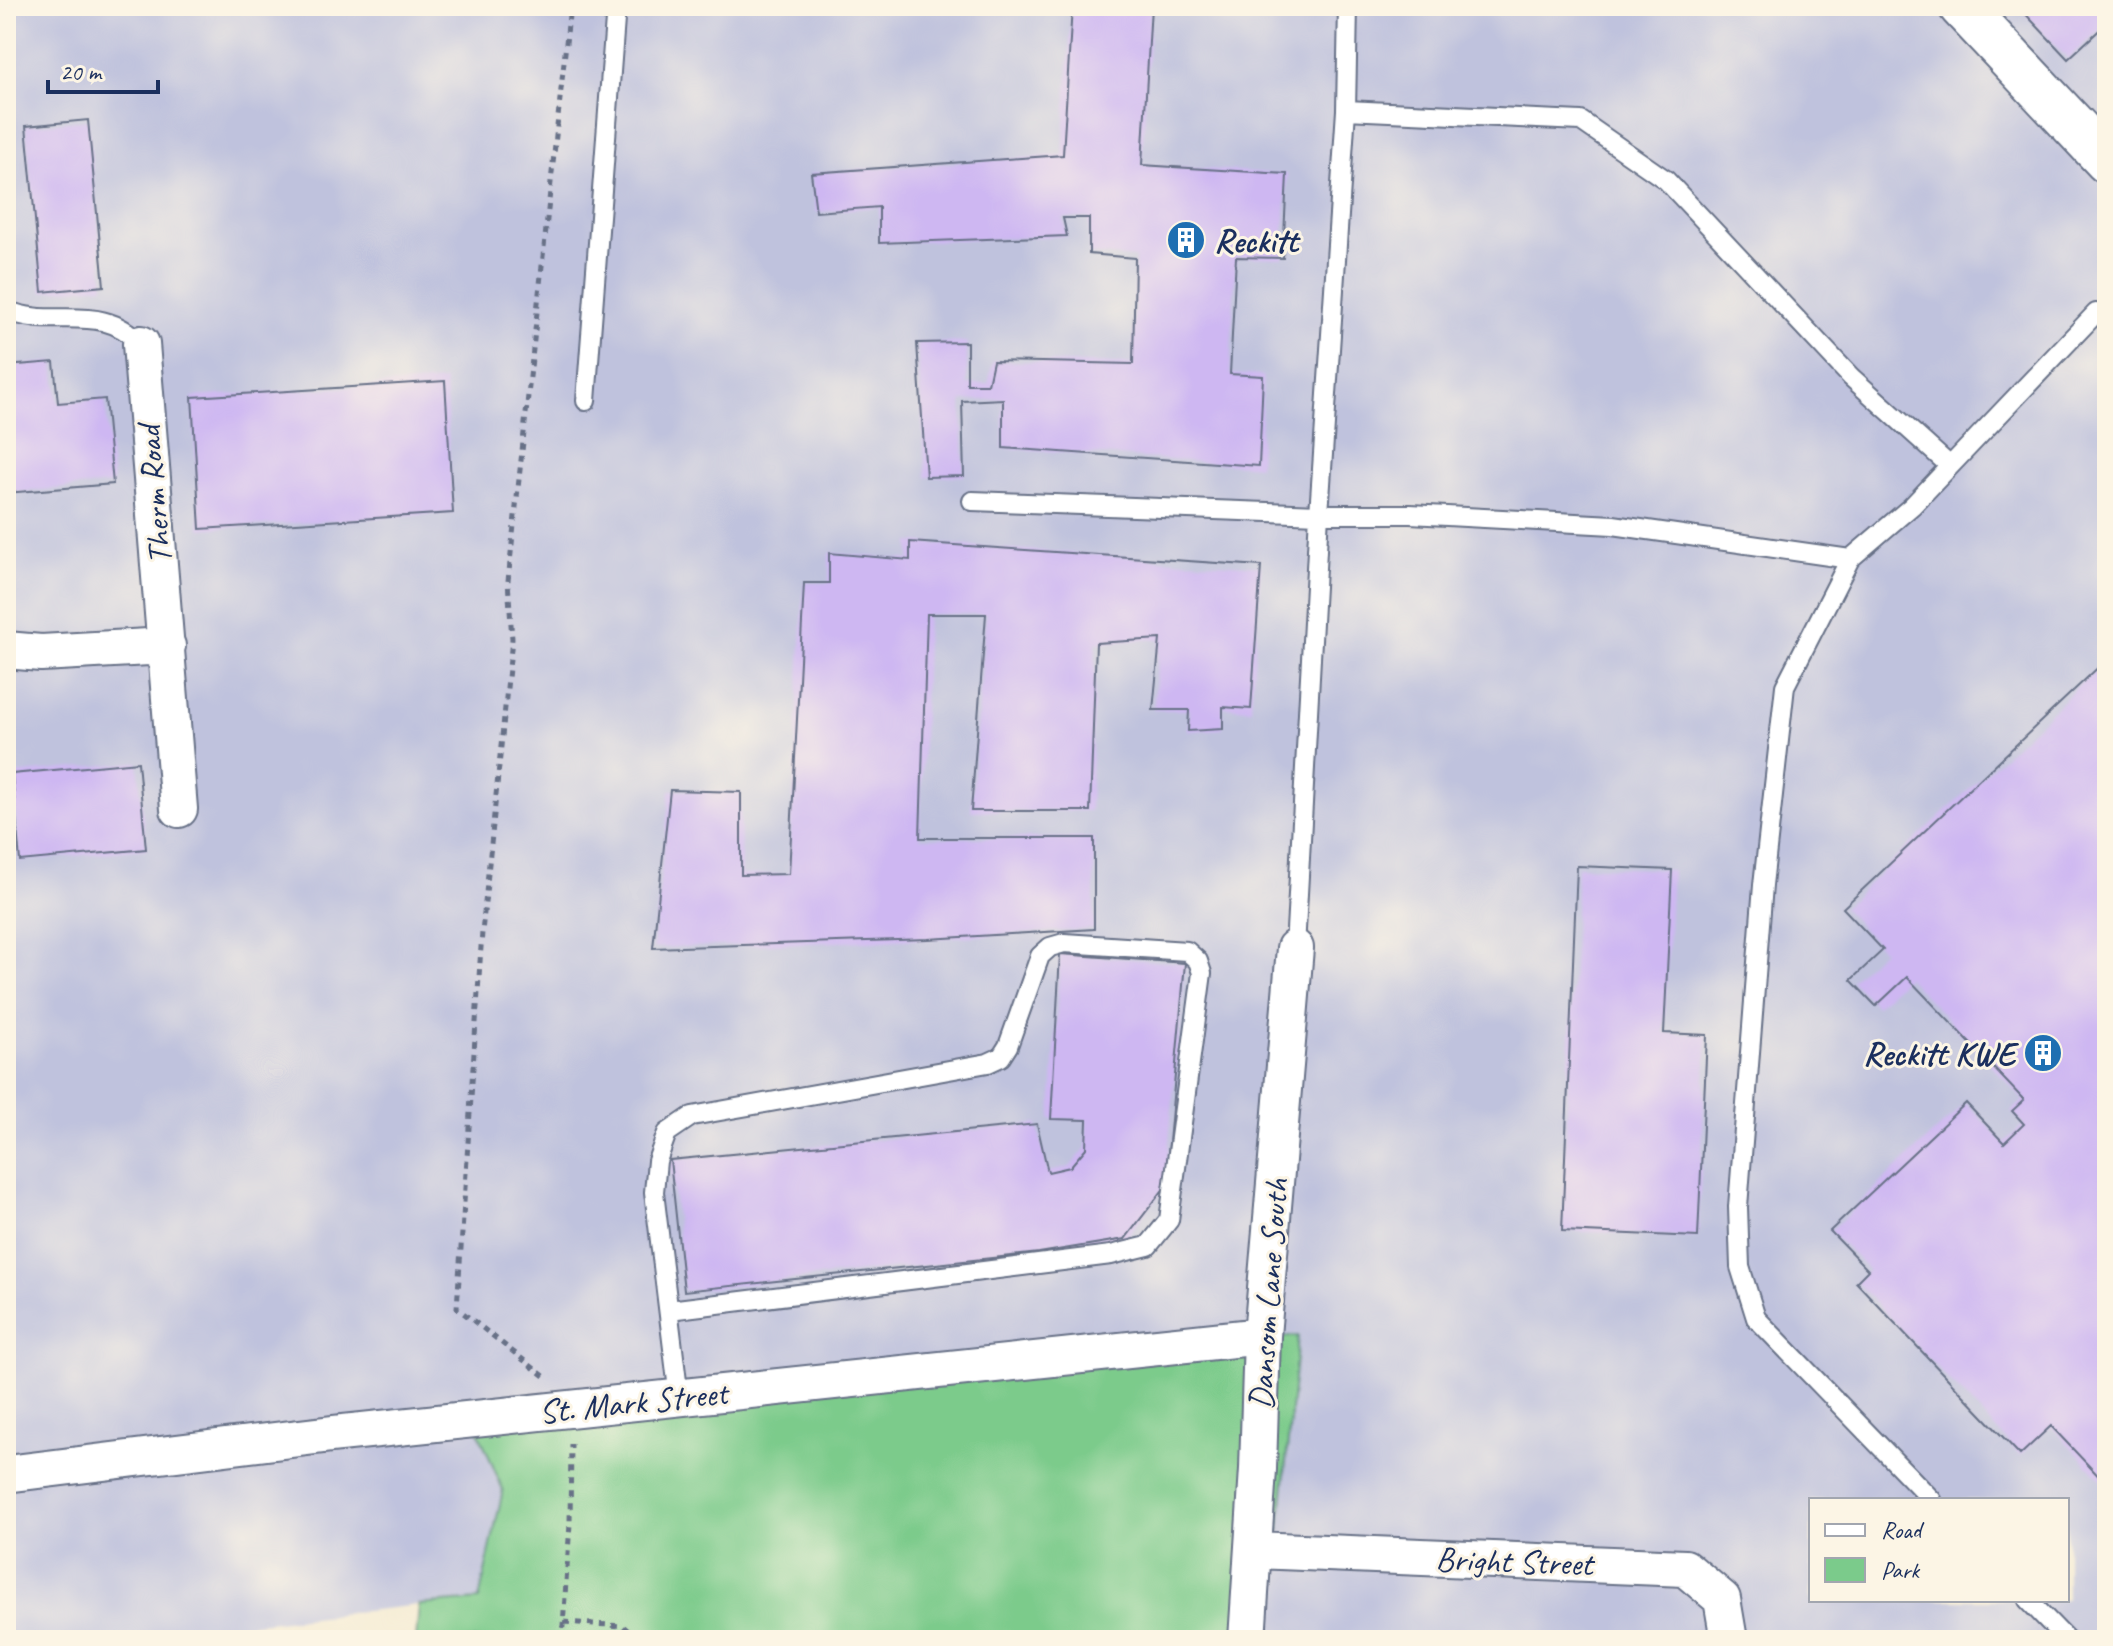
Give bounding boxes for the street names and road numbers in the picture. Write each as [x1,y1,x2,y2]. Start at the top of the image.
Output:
street label: Therm Road [126,419,181,566]
street label: Dansom Lane South [1238,1176,1298,1411]
street label: St. Mark Street [537,1370,733,1433]
street label: Bright Street [1435,1537,1597,1585]

